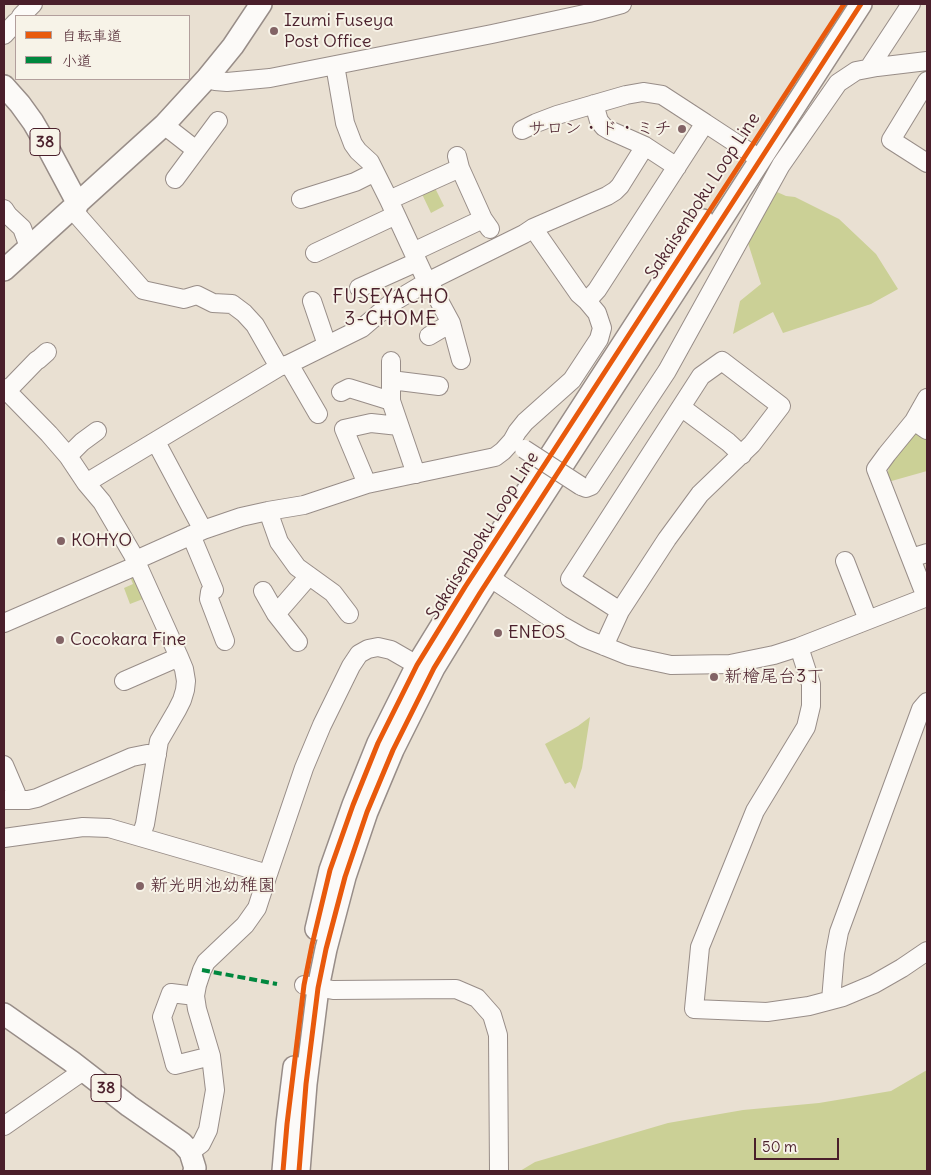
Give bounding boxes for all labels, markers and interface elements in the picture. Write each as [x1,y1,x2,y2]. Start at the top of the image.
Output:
place label: Izumi Fuseya Post Office [284,10,393,52]
legend [15,15,190,80]
marker: Izumi Fuseya Post Office [268,25,280,37]
text: 自転車道 [62,26,122,45]
text: 小道 [62,51,92,70]
street label: Sakaisenboku Loop Line [641,109,765,283]
place label: サロン・ド・ミチ [528,118,672,140]
marker: サロン・ド・ミチ [676,123,688,135]
road number: 38 [30,128,60,156]
district label: FUSEYACHO 3-CHOME [331,287,451,331]
street label: Sakaisenboku Loop Line [422,448,544,624]
place label: KOHYO [71,530,132,552]
marker: KOHYO [55,535,67,547]
place label: ENEOS [508,622,565,644]
marker: ENEOS [492,627,504,639]
place label: Cocokara Fine [70,629,186,651]
marker: Cocokara Fine [54,634,66,646]
place label: 新檜尾台3丁 [724,666,824,688]
marker: 新檜尾台3丁 [708,671,720,683]
place label: 新光明池幼稚園 [150,875,276,897]
marker: 新光明池幼稚園 [134,880,146,892]
road number: 38 [91,1074,121,1102]
scale bar [756,1128,841,1160]
text: 50 m [762,1137,797,1156]

